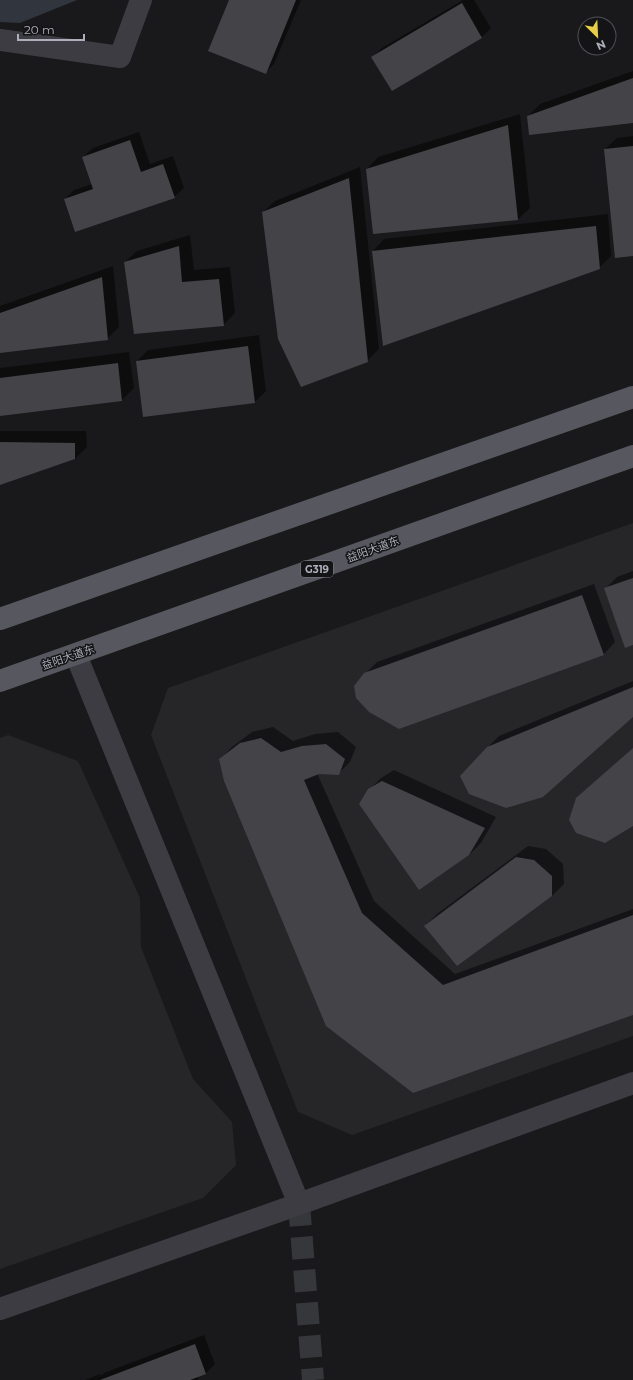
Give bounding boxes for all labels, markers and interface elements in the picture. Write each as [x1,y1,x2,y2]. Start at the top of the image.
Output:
scale bar [18,16,84,42]
north arrow [577,16,617,56]
text: 20 m [24,22,55,37]
text: N [594,37,608,53]
street label: 益阳大道东 [345,533,401,565]
road number: G319 [301,561,333,577]
street label: 益阳大道东 [40,641,96,673]

